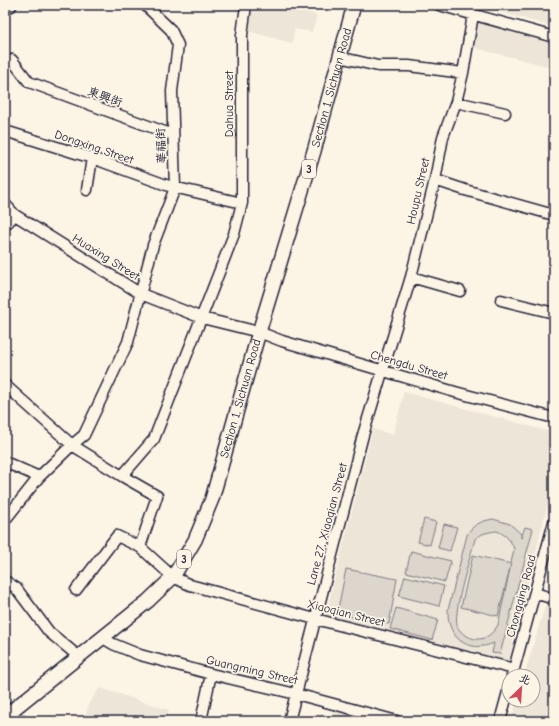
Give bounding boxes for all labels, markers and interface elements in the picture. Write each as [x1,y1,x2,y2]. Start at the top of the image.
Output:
street label: Section 1, Sichuan Road [308,26,354,149]
street label: Dahua Street [222,70,236,137]
street label: 東興街 [86,84,124,110]
street label: Dongxing Street [53,127,136,167]
street label: 華福街 [153,128,169,164]
street label: Houpu Street [404,156,433,226]
road number: 3 [302,160,316,178]
street label: Huaxing Street [70,231,143,283]
street label: Section 1, Sichuan Road [217,337,264,460]
street label: Chengdu Street [369,347,450,383]
street label: Lane 27, Xiaoqian Street [304,461,350,587]
road number: 3 [177,550,191,568]
street label: Chongqing Road [503,553,539,639]
street label: Xiaoqian Street [306,597,387,630]
street label: Guangming Street [205,653,300,687]
north arrow [501,668,541,708]
text: 北 [517,671,533,688]

